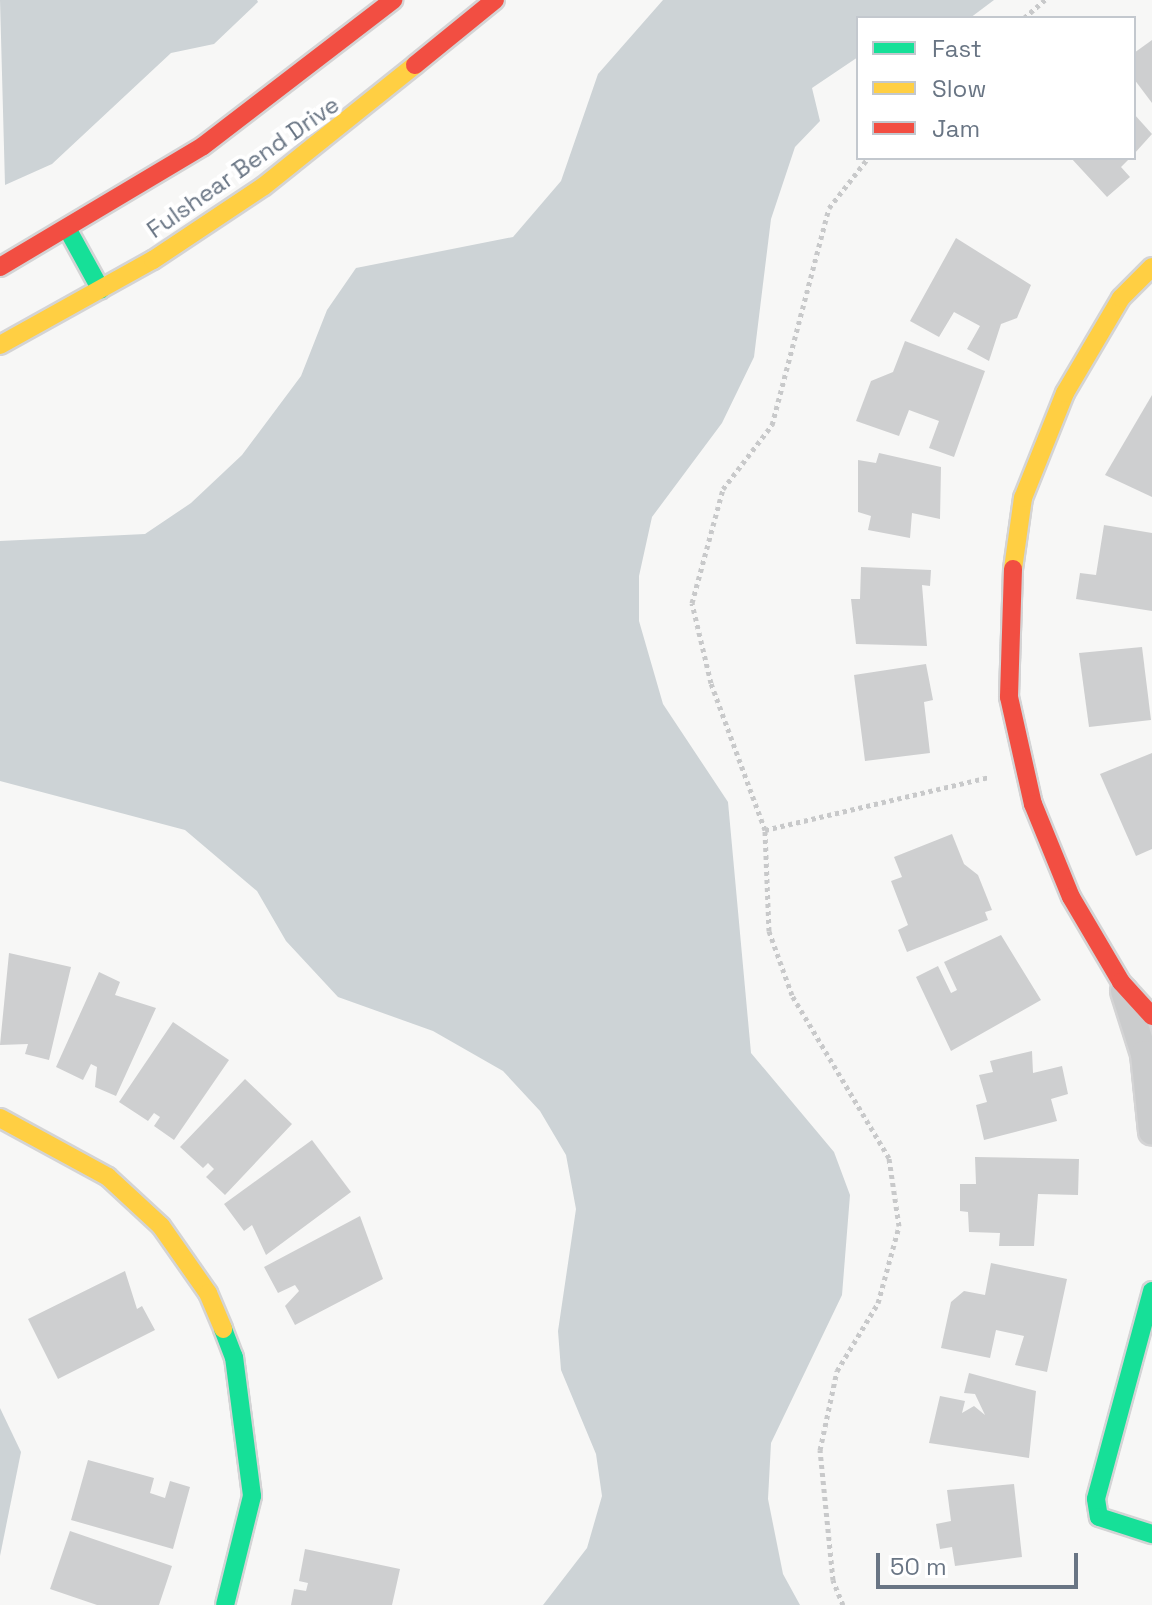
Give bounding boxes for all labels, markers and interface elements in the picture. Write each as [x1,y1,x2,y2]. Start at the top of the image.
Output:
legend [856,16,1136,160]
text: Fast [932,33,982,64]
text: Slow [932,73,986,104]
street label: Fulshear Bend Drive [141,90,345,244]
text: Jam [932,113,980,144]
scale bar [880,1537,1082,1587]
text: 50 m [890,1551,947,1582]

